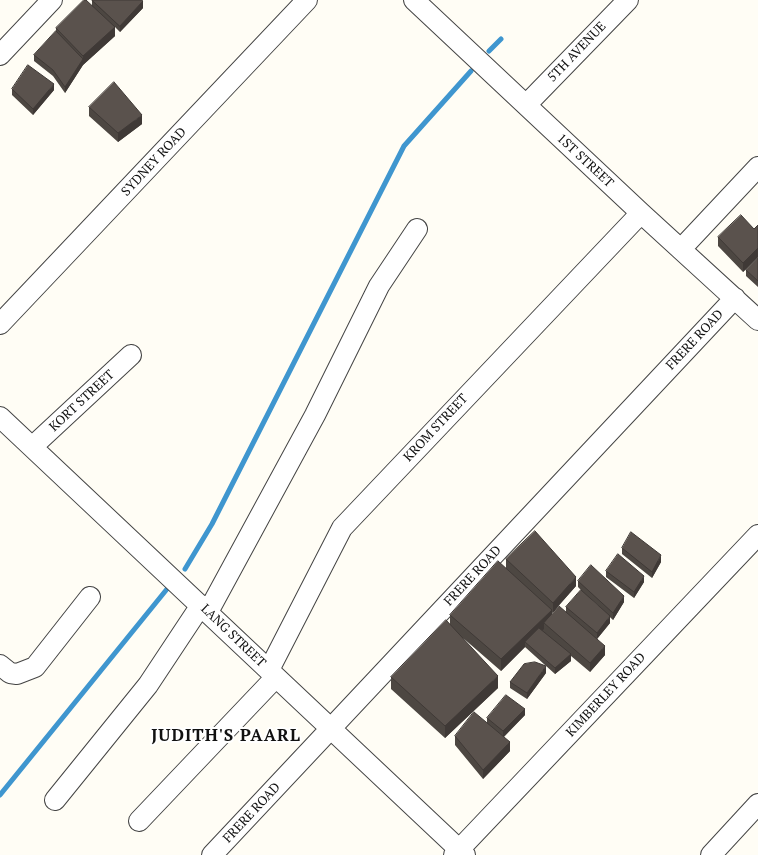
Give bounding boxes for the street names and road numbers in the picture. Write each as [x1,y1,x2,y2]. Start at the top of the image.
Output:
street label: 5TH AVENUE [545,19,609,85]
street label: SYDNEY ROAD [118,124,190,200]
street label: 1ST STREET [554,131,616,191]
street label: FRERE ROAD [663,307,727,373]
street label: KORT STREET [46,367,118,435]
street label: KROM STREET [401,391,471,465]
street label: FRERE ROAD [441,543,505,609]
street label: LANG STREET [197,601,269,671]
street label: KIMBERLEY ROAD [563,650,649,740]
street label: FRERE ROAD [220,780,284,846]

